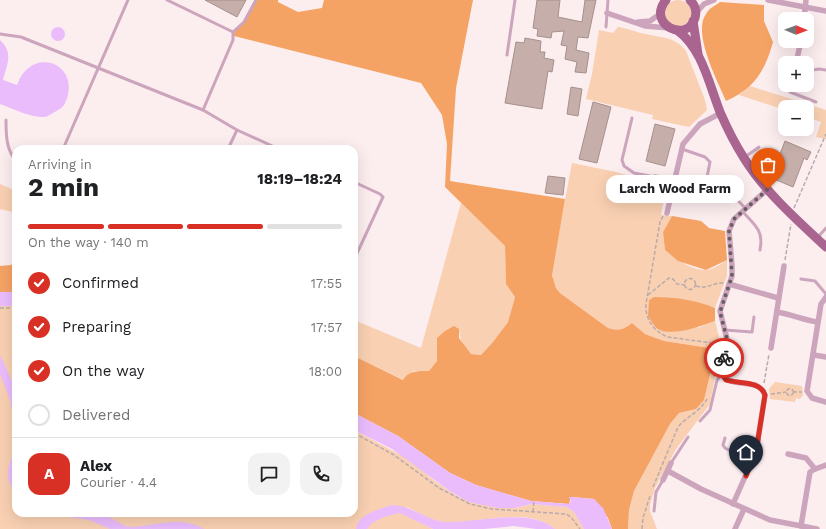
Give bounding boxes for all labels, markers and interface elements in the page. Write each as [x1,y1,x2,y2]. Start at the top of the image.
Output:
north arrow [778,12,814,48]
map controls [778,12,814,136]
button: + [778,56,814,92]
button: − [778,100,814,136]
pin [751,148,785,189]
icon: bag [757,154,779,176]
text: Arriving in [28,157,92,172]
text: 18:19–18:24 [257,170,342,188]
text: 2 min [28,172,99,202]
callout: Larch Wood Farm [606,175,744,203]
text: Larch Wood Farm [619,181,731,196]
text: On the way · 140 m [28,235,149,250]
icon: check [28,272,50,294]
text: Confirmed [62,274,139,292]
text: 17:55 [311,276,342,291]
icon: check [28,316,50,338]
text: Preparing [62,318,131,336]
text: 17:57 [311,320,342,335]
courier [704,338,744,378]
icon: bike [713,347,735,369]
icon: check [28,360,50,382]
text: On the way [62,362,144,380]
text: 18:00 [309,364,342,379]
text: Delivered [62,406,130,424]
pin [729,435,763,476]
icon: home [735,441,757,463]
button: chat [248,453,290,495]
button: phone [300,453,342,495]
text: Alex [80,457,112,475]
text: A [44,465,54,483]
text: Courier · 4.4 [80,475,157,490]

